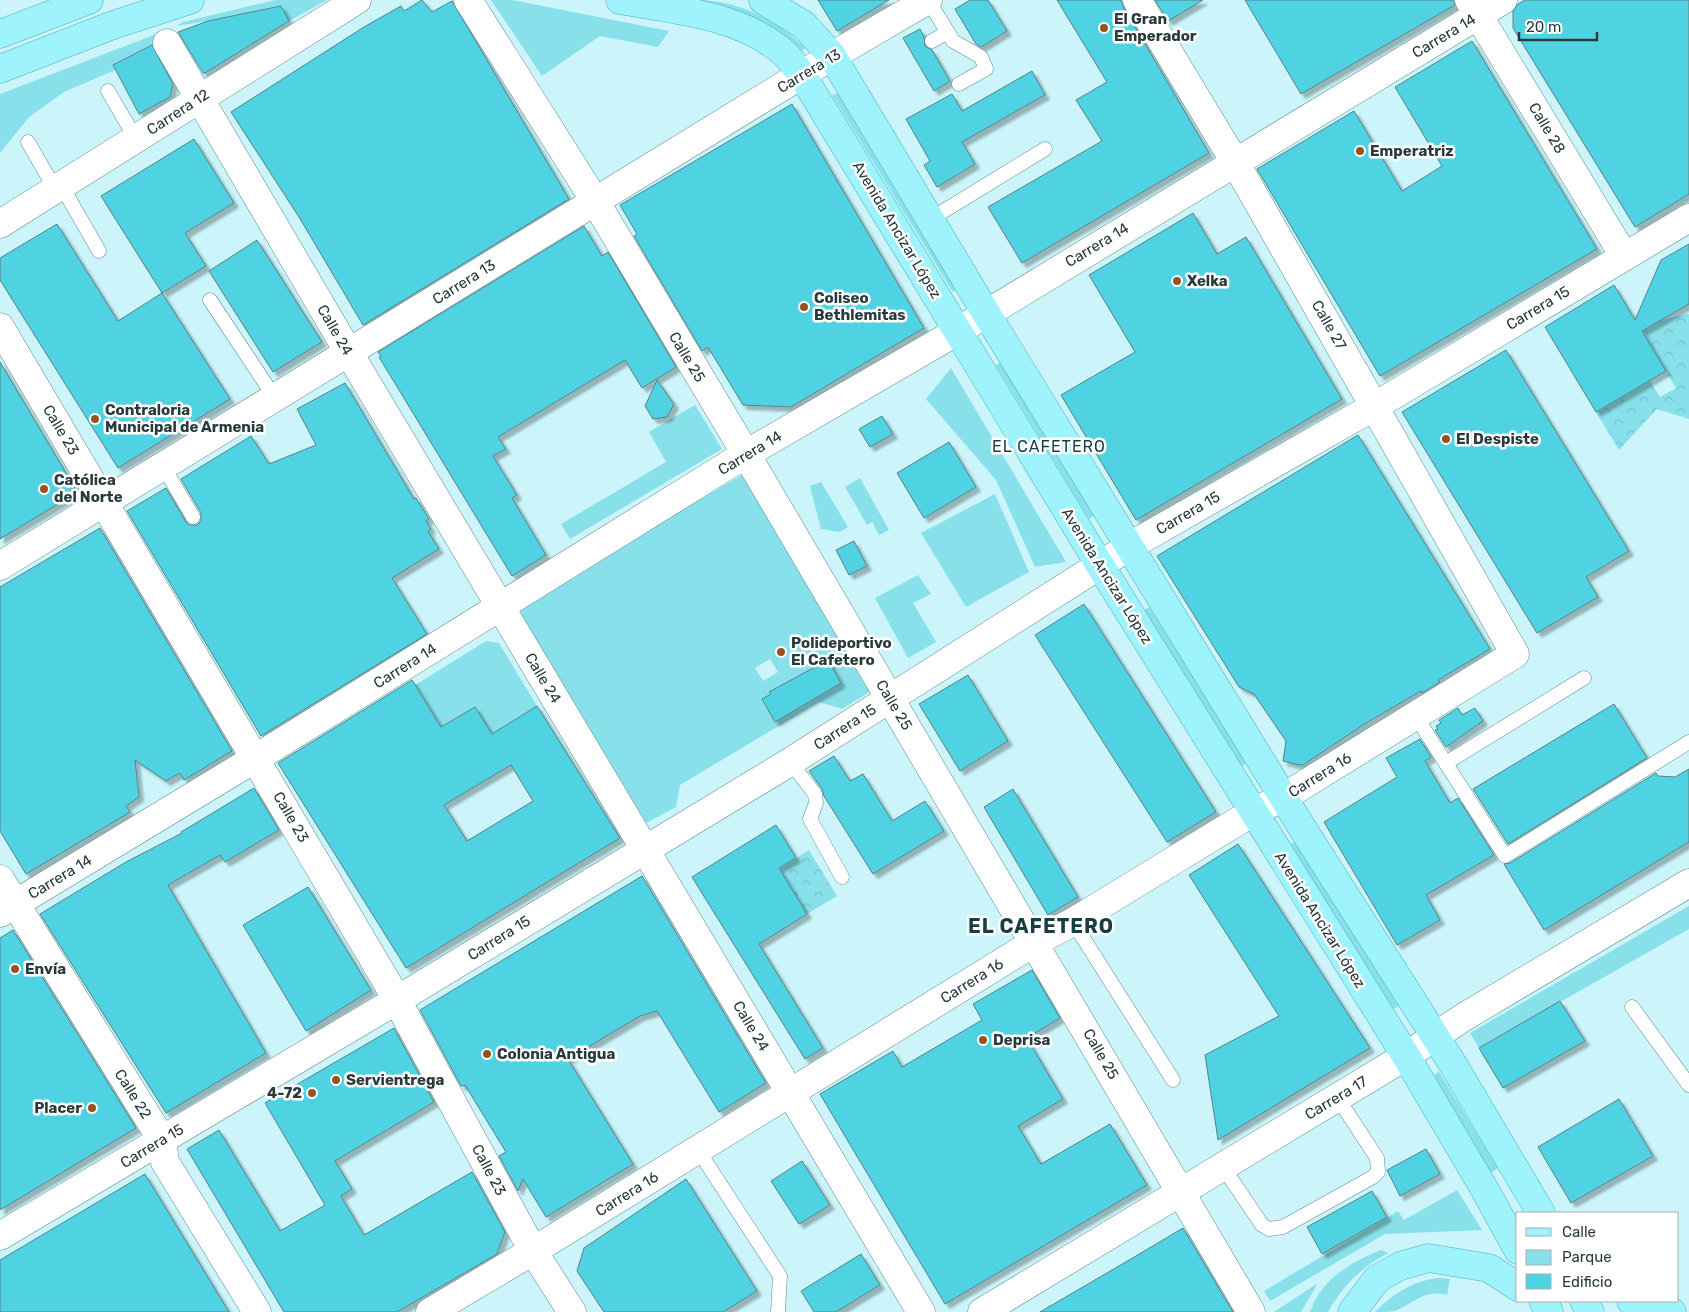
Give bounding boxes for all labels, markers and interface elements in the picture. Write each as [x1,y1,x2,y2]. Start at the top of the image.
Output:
place label: El Gran Emperador [1114,10,1197,45]
street label: Carrera 14 [1409,10,1479,62]
scale bar [1519,10,1596,42]
text: 20 m [1526,18,1561,36]
marker: El Gran Emperador [1098,22,1110,34]
street label: Carrera 13 [774,45,844,97]
street label: Carrera 12 [143,85,213,139]
street label: Calle 28 [1525,99,1569,157]
place label: Emperatriz [1370,142,1454,160]
marker: Emperatriz [1354,145,1366,157]
street label: Avenida Ancizar López [849,158,945,302]
street label: Carrera 14 [1062,219,1132,271]
street label: Carrera 13 [429,256,499,308]
place label: Xelka [1187,272,1228,290]
marker: Xelka [1171,275,1183,287]
street label: Carrera 15 [1503,282,1573,334]
place label: Coliseo Bethlemitas [814,289,906,324]
street label: Calle 27 [1308,297,1350,353]
street label: Calle 24 [313,301,357,359]
marker: Coliseo Bethlemitas [798,301,810,313]
street label: Calle 25 [665,329,709,385]
place label: Contraloria Municipal de Armenia [105,401,264,436]
street label: Calle 23 [39,402,83,458]
marker: Contraloria Municipal de Armenia [89,413,101,425]
street label: Carrera 14 [715,427,785,479]
place label: El Despiste [1456,430,1539,448]
marker: El Despiste [1440,433,1452,445]
district label: EL CAFETERO [992,437,1106,456]
place label: Católica del Norte [54,471,123,506]
marker: Católica del Norte [38,483,50,495]
street label: Carrera 15 [1153,487,1223,538]
street label: Avenida Ancizar López [1058,505,1156,648]
place label: Polideportivo El Cafetero [791,634,892,669]
street label: Carrera 14 [370,640,440,692]
marker: Polideportivo El Cafetero [775,646,787,658]
street label: Calle 24 [521,650,565,706]
street label: Calle 25 [872,677,916,733]
street label: Carrera 15 [810,700,880,754]
street label: Carrera 16 [1285,749,1355,801]
street label: Calle 23 [269,788,313,846]
street label: Avenida Ancizar López [1271,849,1369,992]
street label: Carrera 14 [25,851,95,903]
street label: Carrera 15 [464,912,534,964]
district label: EL CAFETERO [968,914,1114,938]
street label: Carrera 16 [937,955,1007,1007]
place label: Envía [25,960,66,978]
marker: Envía [9,963,21,975]
street label: Calle 24 [729,998,773,1054]
street label: Calle 25 [1079,1026,1123,1083]
place label: Deprisa [993,1031,1051,1049]
marker: Deprisa [977,1034,989,1046]
place label: Colonia Antigua [497,1045,615,1063]
marker: Colonia Antigua [481,1048,493,1060]
street label: Calle 22 [111,1066,155,1122]
place label: Servientrega [346,1071,445,1089]
street label: Carrera 17 [1302,1072,1371,1124]
marker: Servientrega [330,1074,342,1086]
place label: 4-72 [267,1084,302,1102]
marker: 4-72 [306,1087,318,1099]
place label: Placer [34,1099,82,1117]
marker: Placer [86,1102,98,1114]
street label: Carrera 15 [117,1120,187,1172]
street label: Calle 23 [468,1141,510,1199]
street label: Carrera 16 [592,1168,662,1220]
legend [1516,1212,1679,1302]
text: Calle [1562,1223,1596,1241]
text: Parque [1562,1248,1612,1266]
text: Edificio [1562,1273,1612,1291]

